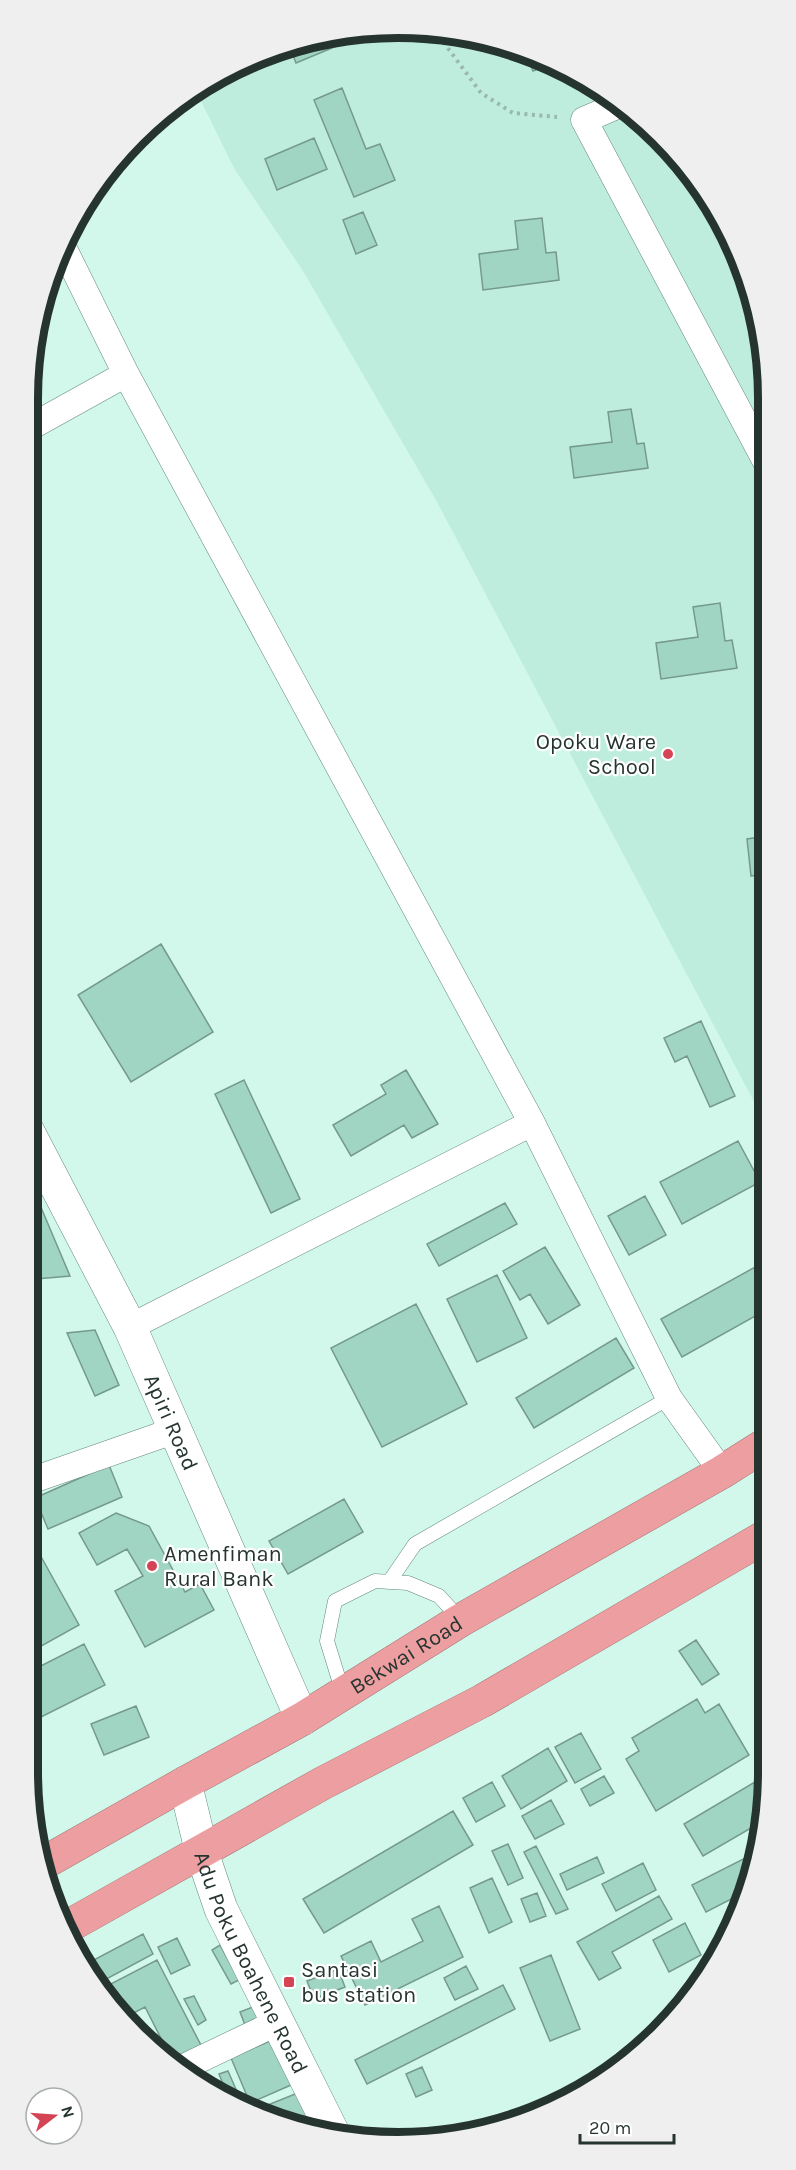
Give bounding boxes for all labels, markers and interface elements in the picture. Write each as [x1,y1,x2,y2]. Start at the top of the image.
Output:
place label: Opoku Ware School [536,729,656,780]
marker: Opoku Ware School [661,747,675,761]
street label: Apiri Road [138,1370,203,1475]
place label: Amenfiman Rural Bank [164,1541,282,1592]
marker: Amenfiman Rural Bank [145,1559,159,1573]
street label: Bekwai Road [345,1610,468,1700]
street label: Adu Poku Boahene Road [188,1848,313,2078]
place label: Santasi bus station [301,1957,416,2008]
marker: Santasi bus station [282,1975,296,1989]
north arrow [24,2086,84,2146]
text: N [57,2103,79,2120]
scale bar [580,2107,674,2145]
text: 20 m [589,2117,631,2139]

